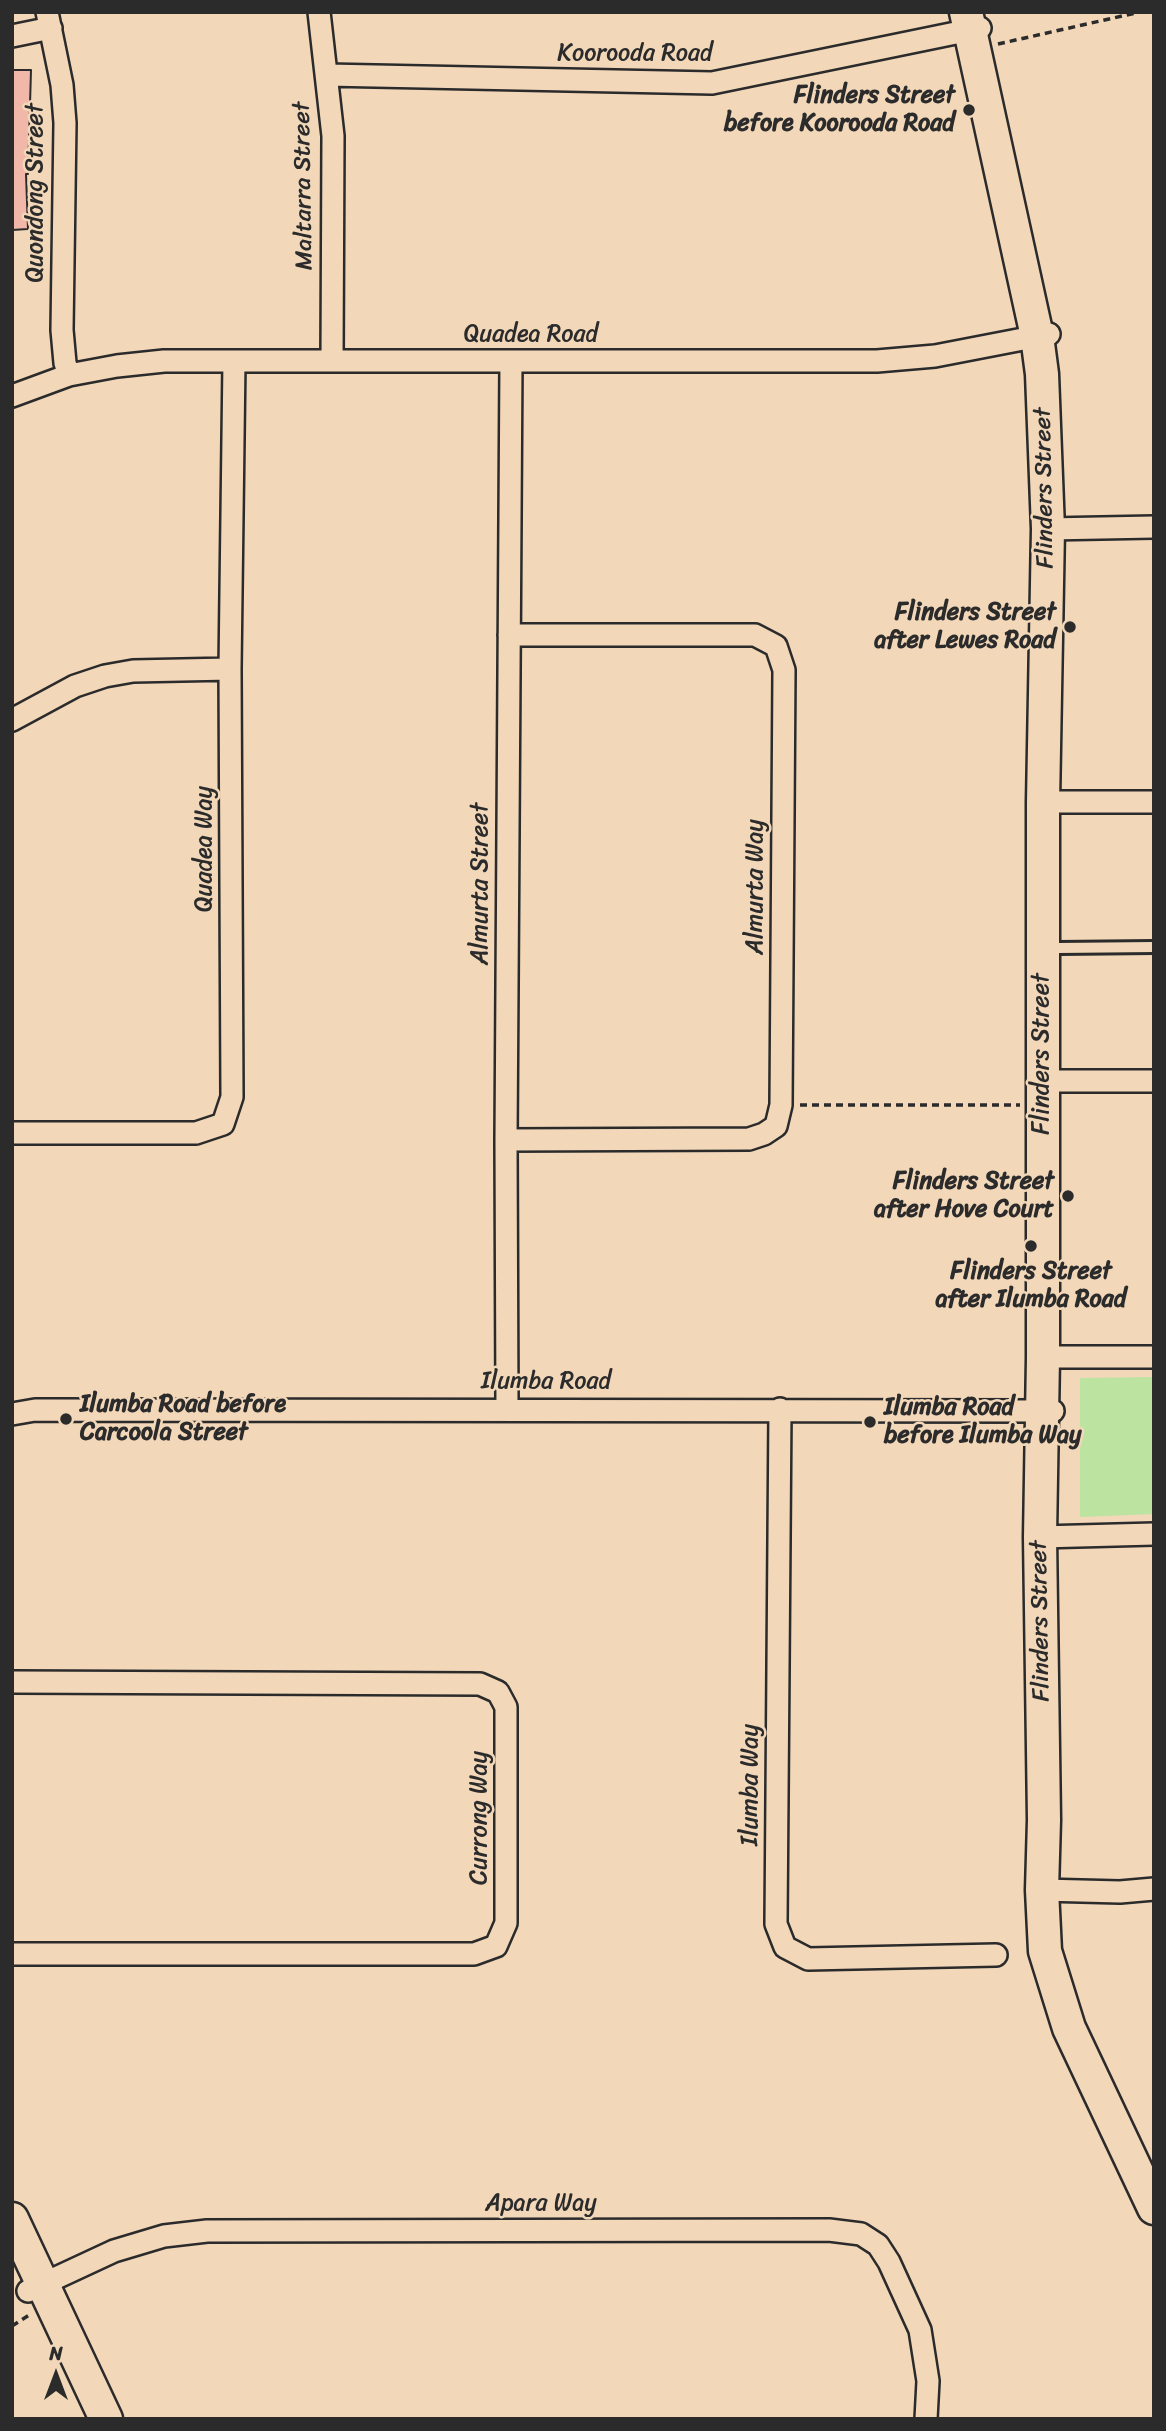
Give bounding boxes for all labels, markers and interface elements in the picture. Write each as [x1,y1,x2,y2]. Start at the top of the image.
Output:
street label: Koorooda Road [557,40,713,68]
place label: Flinders Street before Koorooda Road [724,82,955,138]
street label: Maltarra Street [288,101,320,271]
marker: Flinders Street before Koorooda Road [961,102,977,118]
street label: Quondong Street [22,103,50,283]
street label: Quadea Road [464,321,598,349]
street label: Flinders Street [1029,407,1061,569]
place label: Flinders Street after Lewes Road [874,599,1056,655]
marker: Flinders Street after Lewes Road [1062,619,1078,635]
street label: Quadea Way [191,786,219,912]
street label: Almurta Street [467,803,495,965]
street label: Almurta Way [742,819,770,955]
street label: Flinders Street [1028,973,1056,1135]
place label: Flinders Street after Hove Court [874,1168,1054,1224]
marker: Flinders Street after Hove Court [1060,1188,1076,1204]
marker: Flinders Street after Ilumba Road [1023,1238,1039,1254]
place label: Flinders Street after Ilumba Road [936,1258,1126,1314]
street label: Ilumba Road [481,1368,611,1396]
place label: Ilumba Road before Carcoola Street [80,1391,286,1447]
place label: Ilumba Road before Ilumba Way [884,1394,1082,1450]
marker: Ilumba Road before Carcoola Street [58,1411,74,1427]
marker: Ilumba Road before Ilumba Way [862,1414,878,1430]
street label: Flinders Street [1025,1540,1057,1702]
street label: Ilumba Way [737,1724,765,1846]
street label: Currong Way [466,1751,494,1885]
street label: Apara Way [485,2190,597,2218]
text: N [49,2337,63,2370]
north arrow [21,2340,91,2410]

